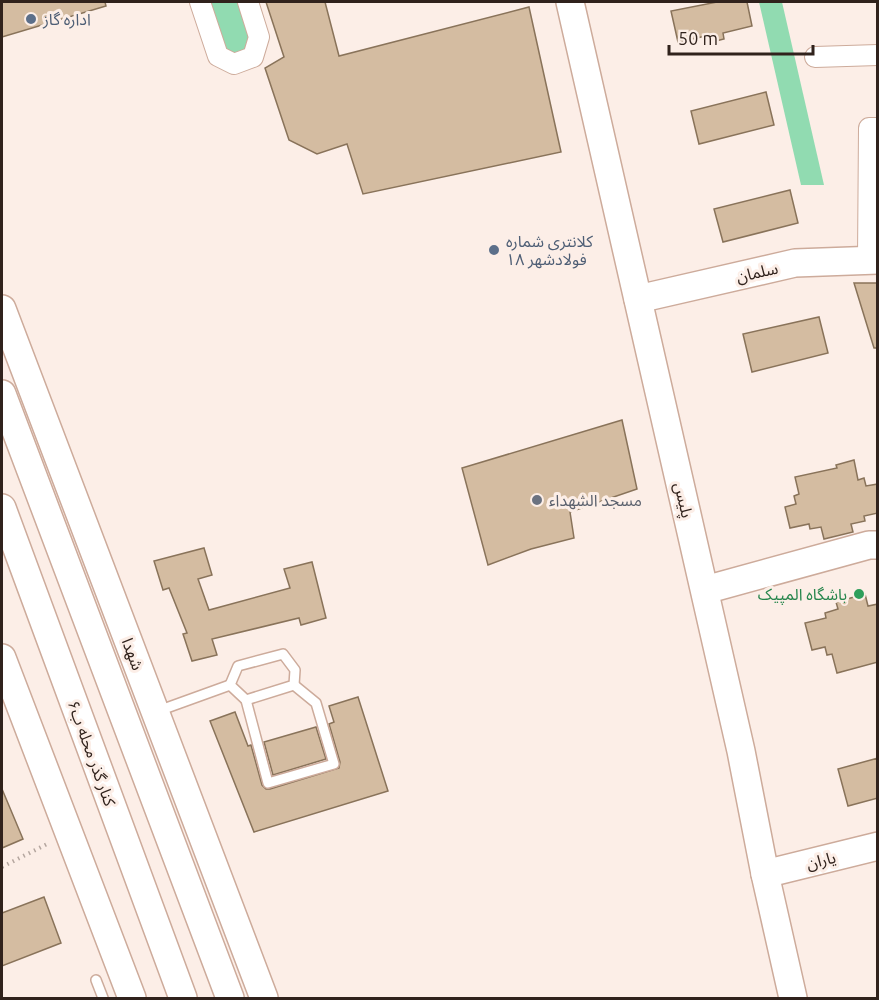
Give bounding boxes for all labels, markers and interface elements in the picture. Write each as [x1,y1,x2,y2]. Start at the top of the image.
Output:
place label: اداره گاز [42,10,91,29]
marker: اداره گاز [24,12,38,26]
scale bar [669,18,813,56]
text: 50 m [678,28,718,48]
place label: کلانتری شماره ۱۸ فولادشهر [506,232,593,269]
marker: کلانتری شماره ۱۸ فولادشهر [487,243,501,257]
street label: سلمان [734,258,780,286]
street label: پلیس [669,481,697,520]
place label: مسجد الشهداء [549,491,642,510]
marker: مسجد الشهداء [530,493,544,507]
place label: باشگاه المپیک [758,585,847,605]
marker: باشگاه المپیک [852,587,866,601]
street label: شهدا [118,635,147,673]
street label: کنار گذر محله ب۶ [64,698,120,809]
street label: یاران [804,848,838,873]

